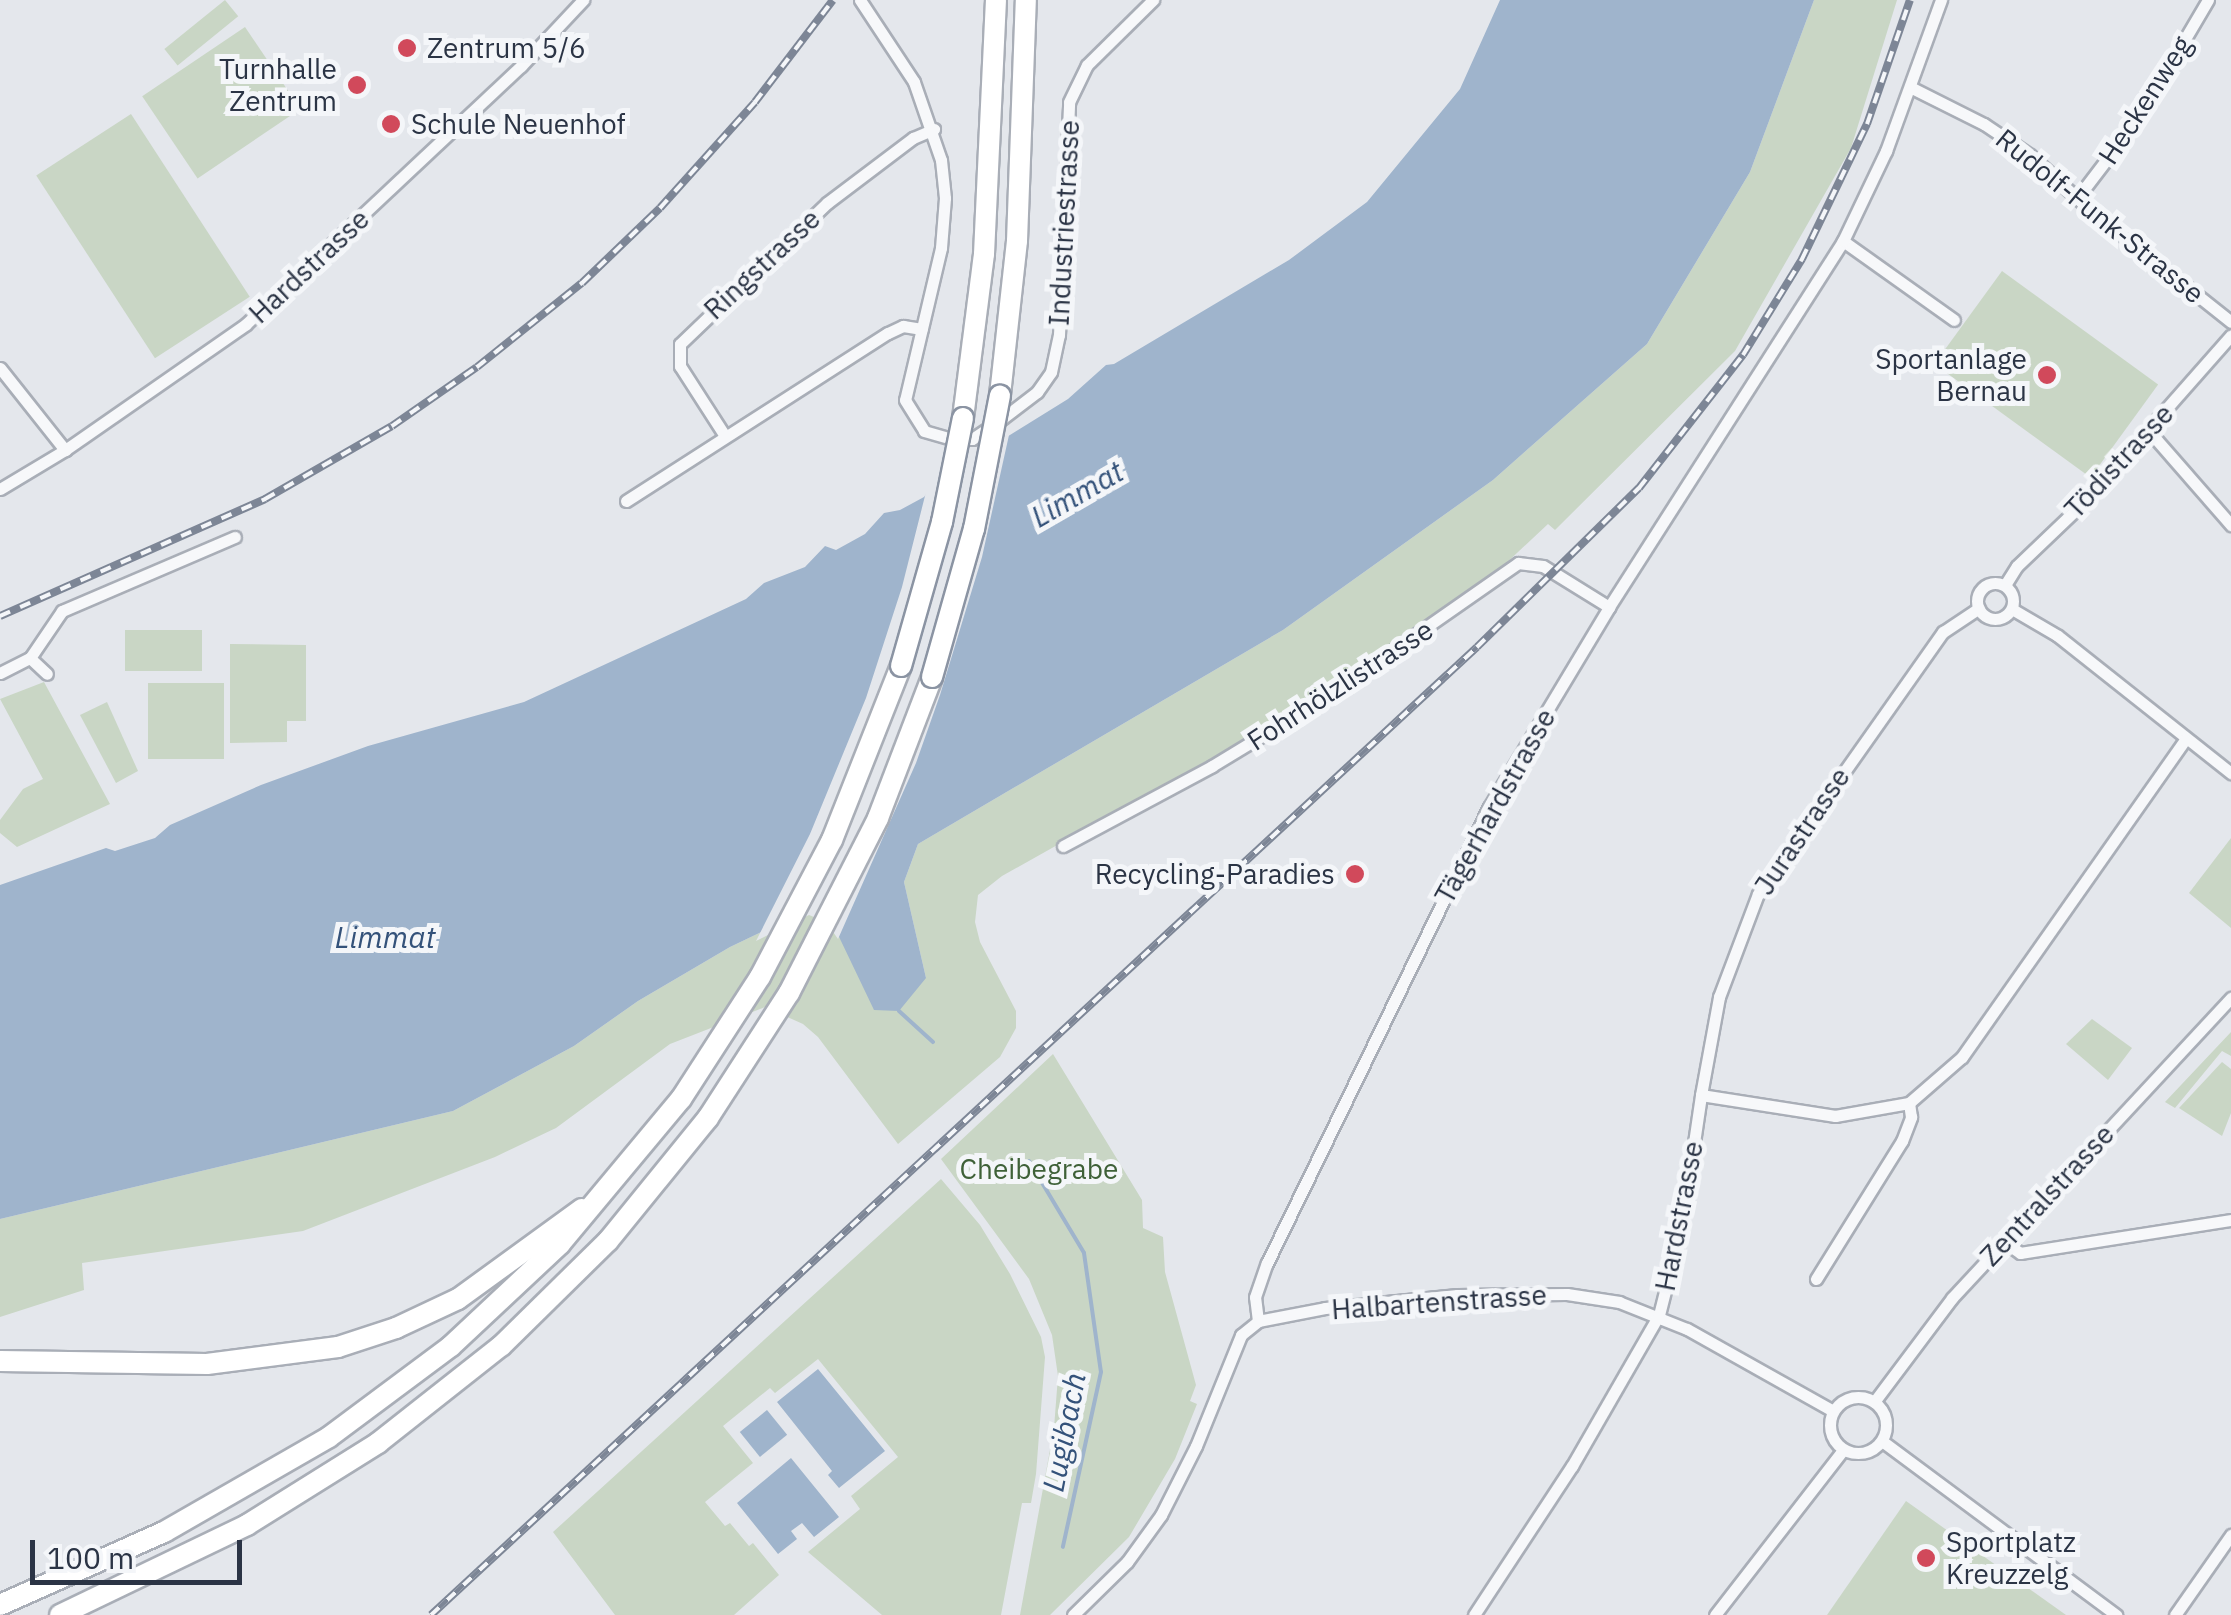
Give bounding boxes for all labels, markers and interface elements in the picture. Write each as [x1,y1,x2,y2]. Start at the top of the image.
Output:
street label: Heckenweg [2091,30,2199,170]
place label: Zentrum 5/6 [427,31,586,65]
marker: Zentrum 5/6 [396,37,418,59]
place label: Turnhalle Zentrum [219,52,337,118]
marker: Turnhalle Zentrum [346,74,368,96]
place label: Schule Neuenhof [411,107,626,141]
marker: Schule Neuenhof [380,113,402,135]
street label: Industriestrasse [1042,119,1086,327]
street label: Rudolf-Funk-Strasse [1989,122,2211,310]
street label: Hardstrasse [242,202,376,330]
street label: Ringstrasse [697,202,827,326]
place label: Sportanlage Bernau [1875,342,2027,408]
marker: Sportanlage Bernau [2036,364,2058,386]
street label: Tödistrasse [2058,397,2180,525]
water label: Limmat [1024,453,1130,535]
street label: Fohrhölzlistrasse [1241,613,1439,757]
street label: Tägerhardstrasse [1428,703,1562,909]
street label: Jurastrasse [1747,761,1857,901]
place label: Recycling-Paradies [1095,857,1335,891]
marker: Recycling-Paradies [1344,863,1366,885]
water label: Limmat [335,919,435,955]
street label: Zentralstrasse [1973,1117,2121,1273]
street label: Hardstrasse [1648,1138,1710,1294]
park label: Cheibegrabe [960,1152,1118,1186]
street label: Halbartenstrasse [1330,1278,1548,1326]
water label: Lugibach [1035,1369,1093,1495]
scale bar [35,1520,248,1582]
place label: Sportplatz Kreuzzelg [1946,1525,2076,1591]
text: 100 m [47,1538,134,1577]
marker: Sportplatz Kreuzzelg [1915,1547,1937,1569]

